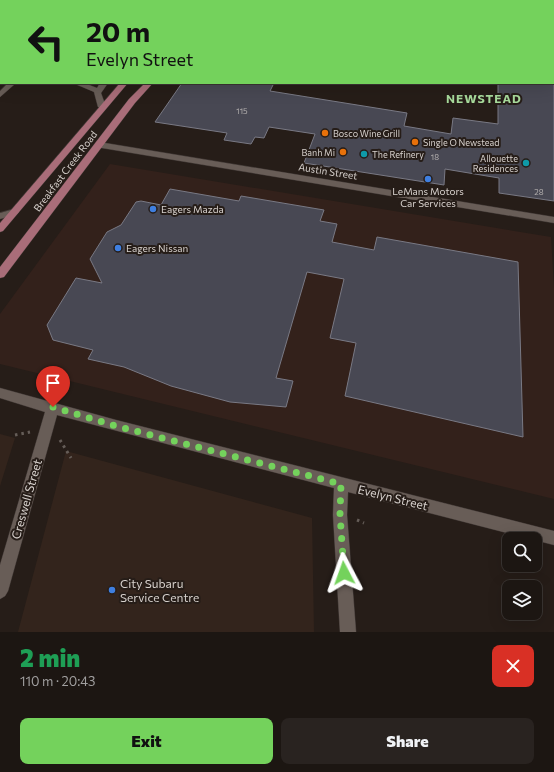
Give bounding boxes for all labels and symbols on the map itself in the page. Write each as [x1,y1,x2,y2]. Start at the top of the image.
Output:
district label: NEWSTEAD [446,91,522,105]
house number: 115 [236,106,248,116]
street label: Breakfast Creek Road [31,128,99,214]
marker: Bosco Wine Grill [320,128,330,138]
place label: Bosco Wine Grill [333,128,400,139]
marker: Single O Newstead [410,137,420,147]
place label: Single O Newstead [423,137,499,148]
place label: Banh Mi [302,147,335,158]
marker: Banh Mi [338,147,348,157]
marker: The Refinery [359,149,369,159]
place label: The Refinery [372,149,424,160]
house number: 18 [431,152,439,162]
place label: Allouette Residences [473,153,518,174]
marker: Allouette Residences [521,158,531,168]
street label: Austin Street [298,160,358,182]
marker: LeMans Motors Car Services [423,174,433,184]
place label: LeMans Motors Car Services [392,185,464,209]
house number: 28 [534,187,544,197]
place label: Eagers Mazda [161,203,224,215]
marker: Eagers Mazda [148,204,158,214]
place label: Eagers Nissan [126,242,188,254]
marker: Eagers Nissan [113,243,123,253]
pin [36,366,70,407]
street label: Creswell Street [8,457,44,541]
street label: Evelyn Street [357,482,429,512]
position arrow [323,552,365,594]
place label: City Subaru Service Centre [120,576,199,604]
marker: City Subaru Service Centre [107,585,117,595]

